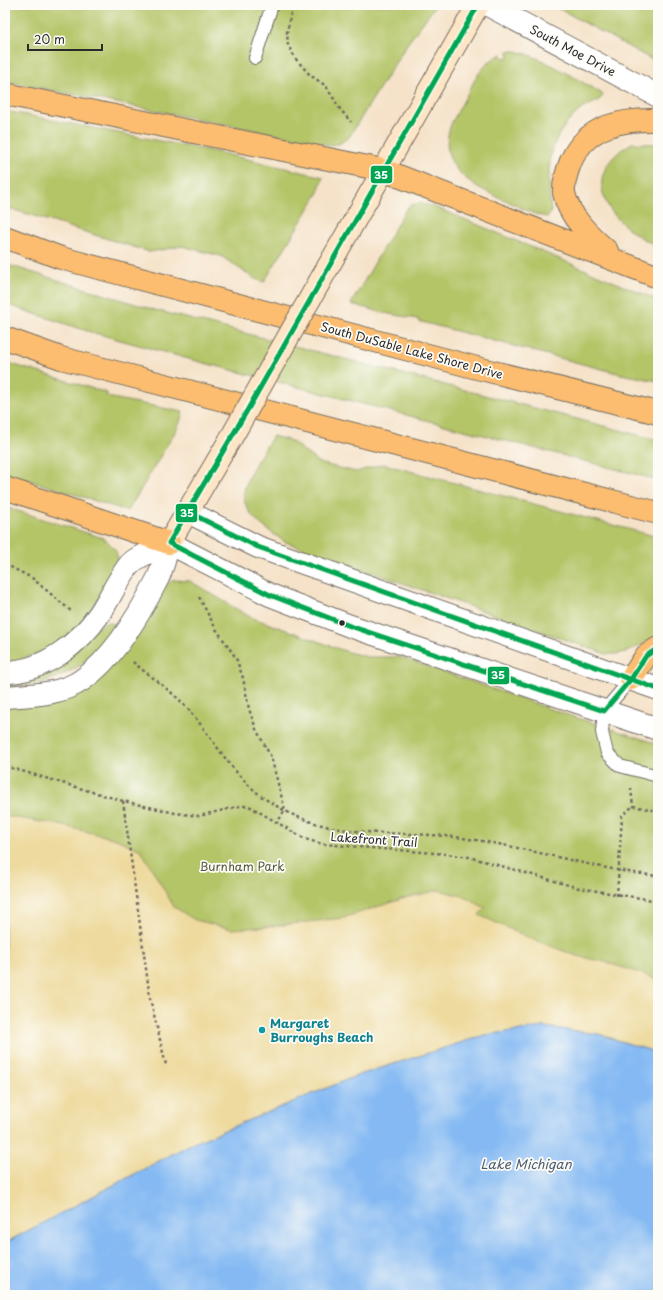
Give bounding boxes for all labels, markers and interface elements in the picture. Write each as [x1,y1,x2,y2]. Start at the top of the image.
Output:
street label: South Moe Drive [527,20,619,80]
scale bar [28,26,102,52]
text: 20 m [34,30,65,48]
line badge: 35 [370,165,393,184]
text: 35 [374,166,388,183]
street label: South DuSable Lake Shore Drive [319,317,505,383]
line badge: 35 [175,503,198,523]
text: 35 [180,504,194,521]
unlabelled marker [337,618,347,628]
line badge: 35 [487,666,510,685]
text: 35 [491,666,505,683]
street label: Lakefront Trail [330,827,418,851]
park label: Burnham Park [199,857,285,875]
place label: Margaret Burroughs Beach [270,1014,373,1046]
marker: Margaret Burroughs Beach [257,1025,267,1035]
water label: Lake Michigan [480,1154,573,1173]

